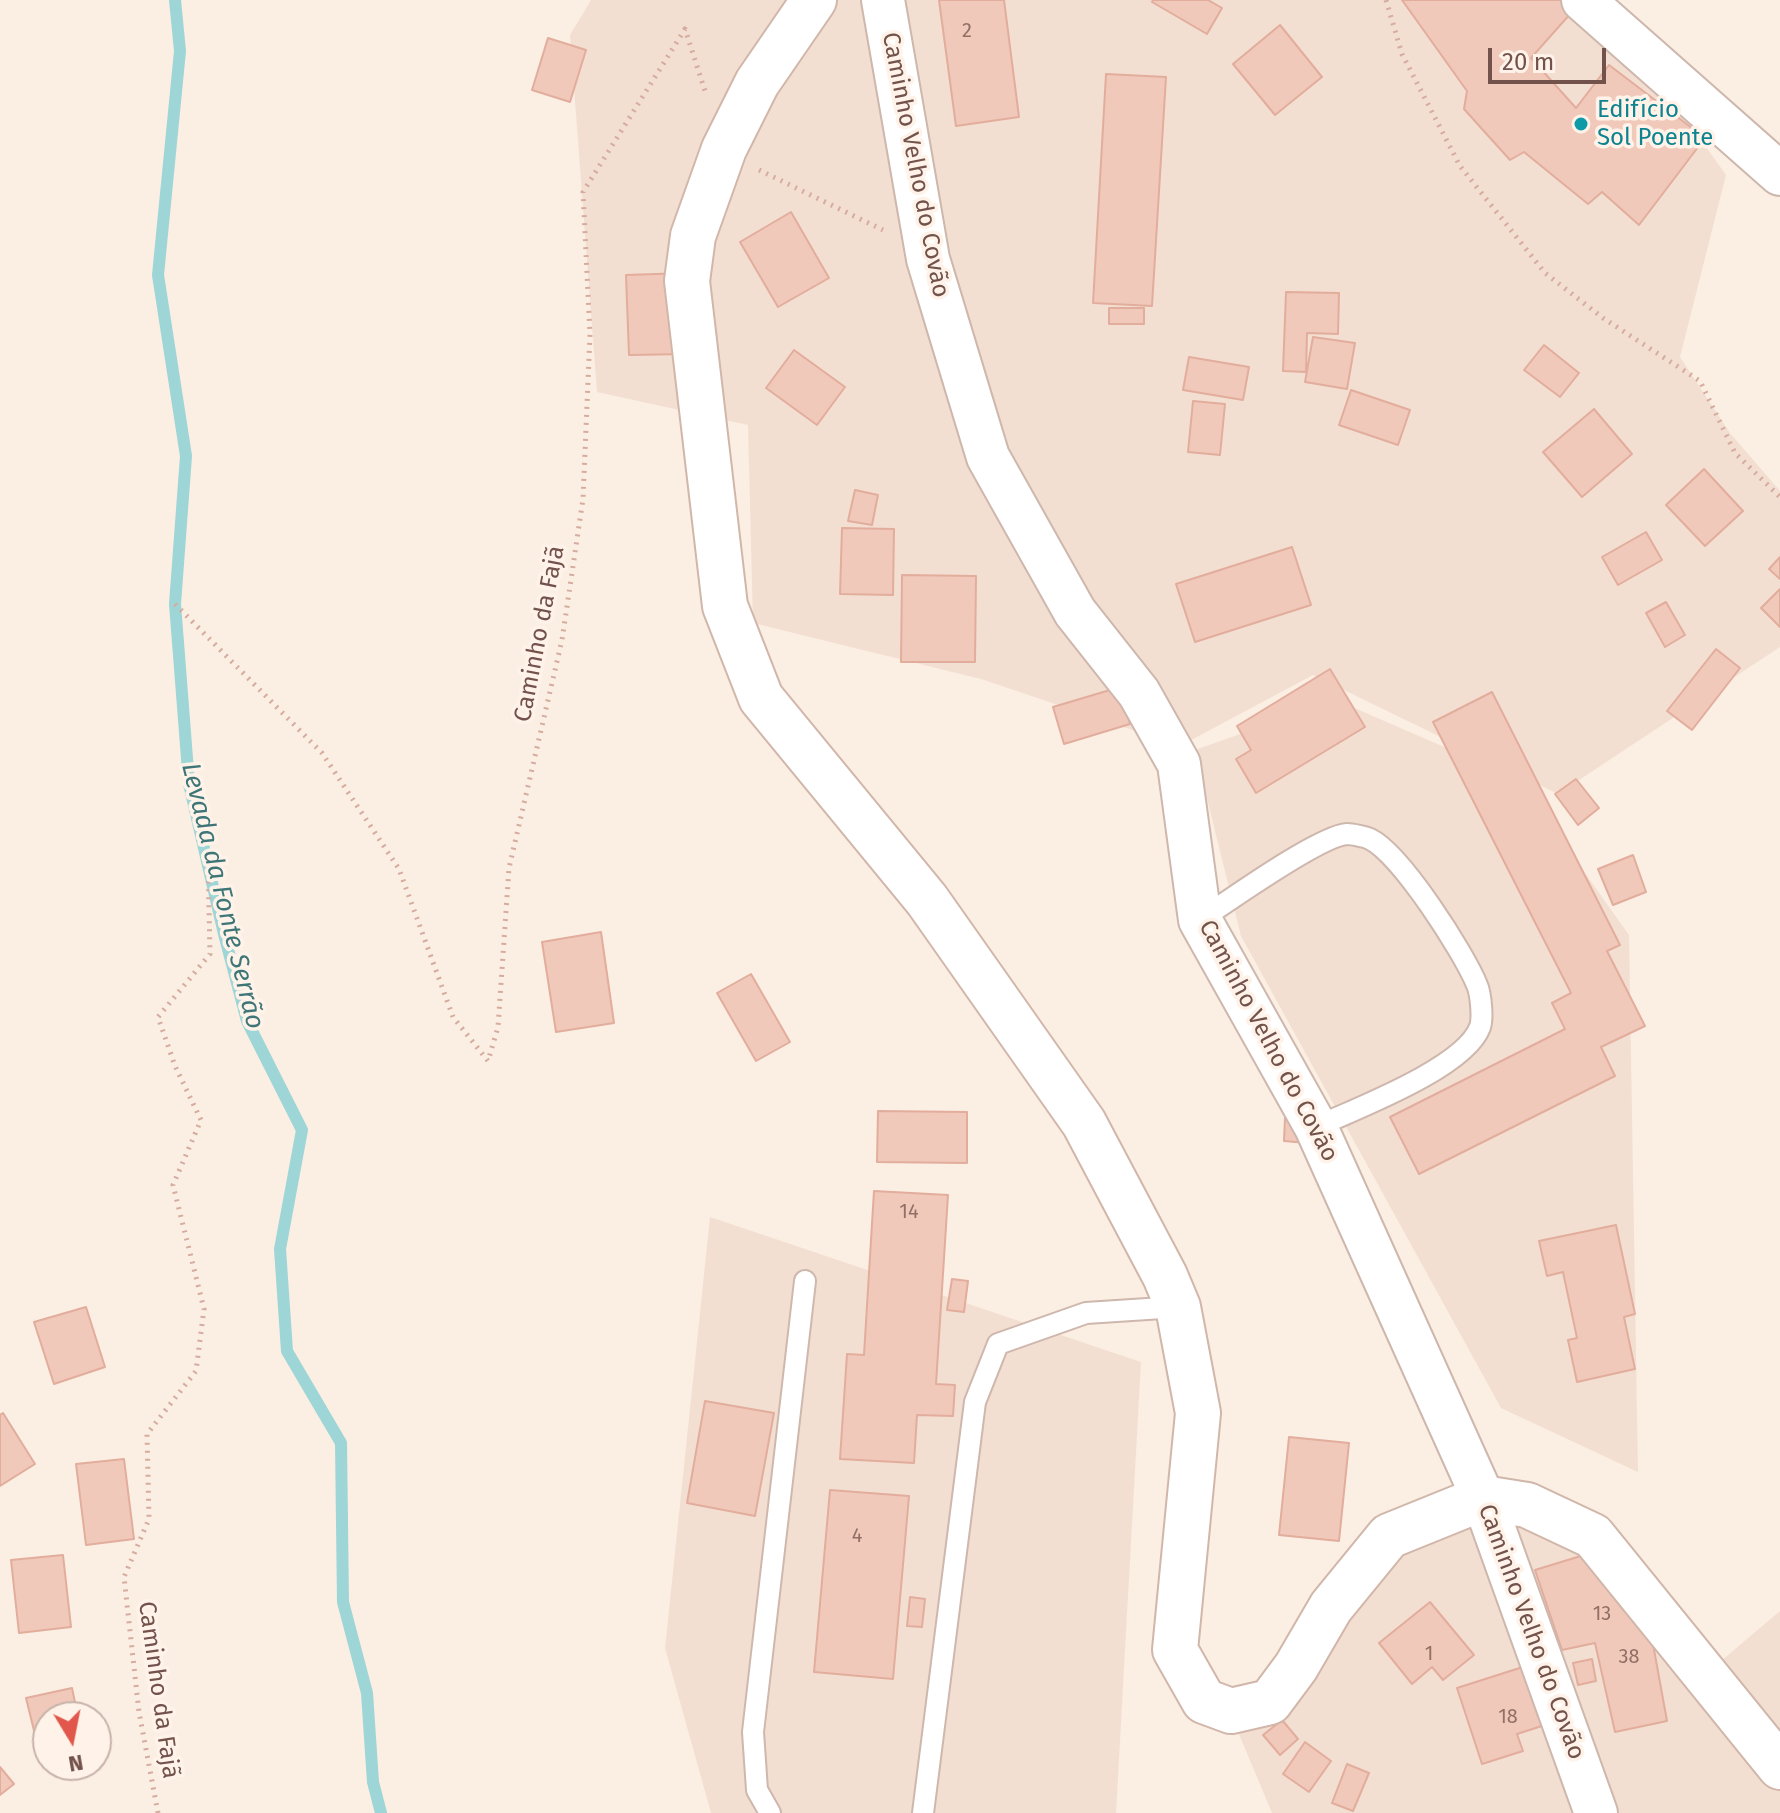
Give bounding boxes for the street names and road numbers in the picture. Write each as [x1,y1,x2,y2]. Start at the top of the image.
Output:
street label: Caminho Velho do Covão [875,30,955,300]
street label: Caminho da Fajã [509,543,571,725]
street label: Caminho Velho do Covão [1192,915,1344,1167]
street label: Caminho Velho do Covão [1471,1500,1591,1764]
street label: Caminho da Fajã [131,1599,185,1781]

